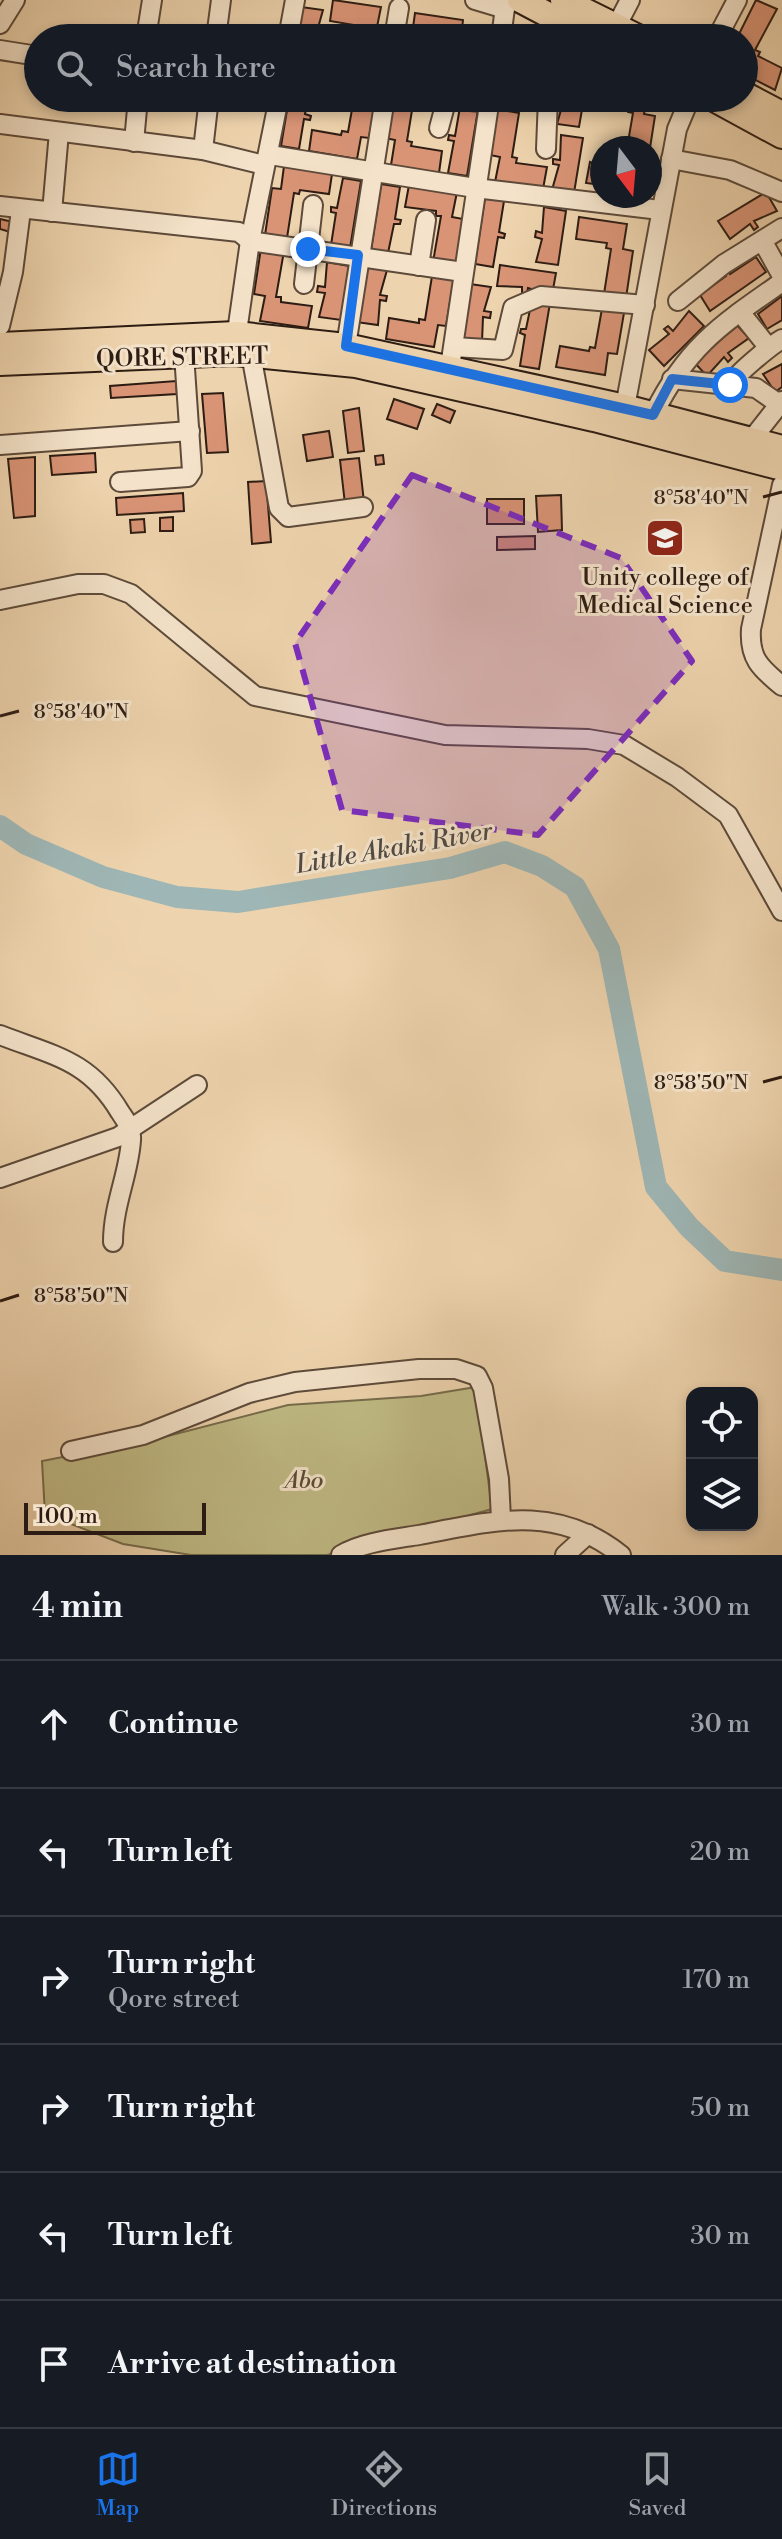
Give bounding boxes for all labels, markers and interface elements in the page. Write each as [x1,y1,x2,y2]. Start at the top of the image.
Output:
search box [24,24,758,112]
icon: search [52,46,96,90]
text: Search here [116,49,276,87]
north arrow [590,136,662,208]
route end [290,231,326,267]
street label: QORE STREET [96,341,269,375]
route start [712,367,748,403]
text: 8°58'40"N [653,486,749,511]
school or university icon: Unity college of Medical Science [644,517,686,559]
place label: Unity college of Medical Science [577,563,753,621]
text: 8°58'40"N [33,700,129,725]
water label: Little Akaki River [292,815,496,881]
text: 8°58'50"N [654,1071,748,1096]
text: 8°58'50"N [34,1284,128,1309]
map controls [686,1387,758,1531]
button: locate [686,1387,758,1459]
button: layers [686,1459,758,1531]
park label: Abo [282,1466,323,1496]
scale bar [24,1499,206,1535]
text: 100 m [36,1503,98,1530]
text: 4 min [32,1586,123,1628]
text: Walk · 300 m [602,1591,750,1623]
icon: ahead [32,1702,76,1746]
text: Continue [108,1705,239,1743]
text: 30 m [690,1708,750,1740]
icon: left [32,1830,76,1874]
text: Turn left [108,1833,232,1871]
text: 20 m [690,1836,750,1868]
text: Turn right [108,1945,255,1983]
icon: right [32,1958,76,2002]
text: 170 m [682,1964,750,1996]
text: Qore street [108,1983,240,2015]
icon: right [32,2086,76,2130]
text: Turn right [108,2089,255,2127]
text: 50 m [690,2092,750,2124]
icon: left [32,2214,76,2258]
text: Turn left [108,2217,232,2255]
text: 30 m [690,2220,750,2252]
icon: arrive [32,2342,76,2386]
text: Arrive at destination [108,2345,397,2383]
tab: Map [96,2447,140,2522]
tab: Directions [331,2447,437,2522]
tab: Saved [629,2447,686,2522]

